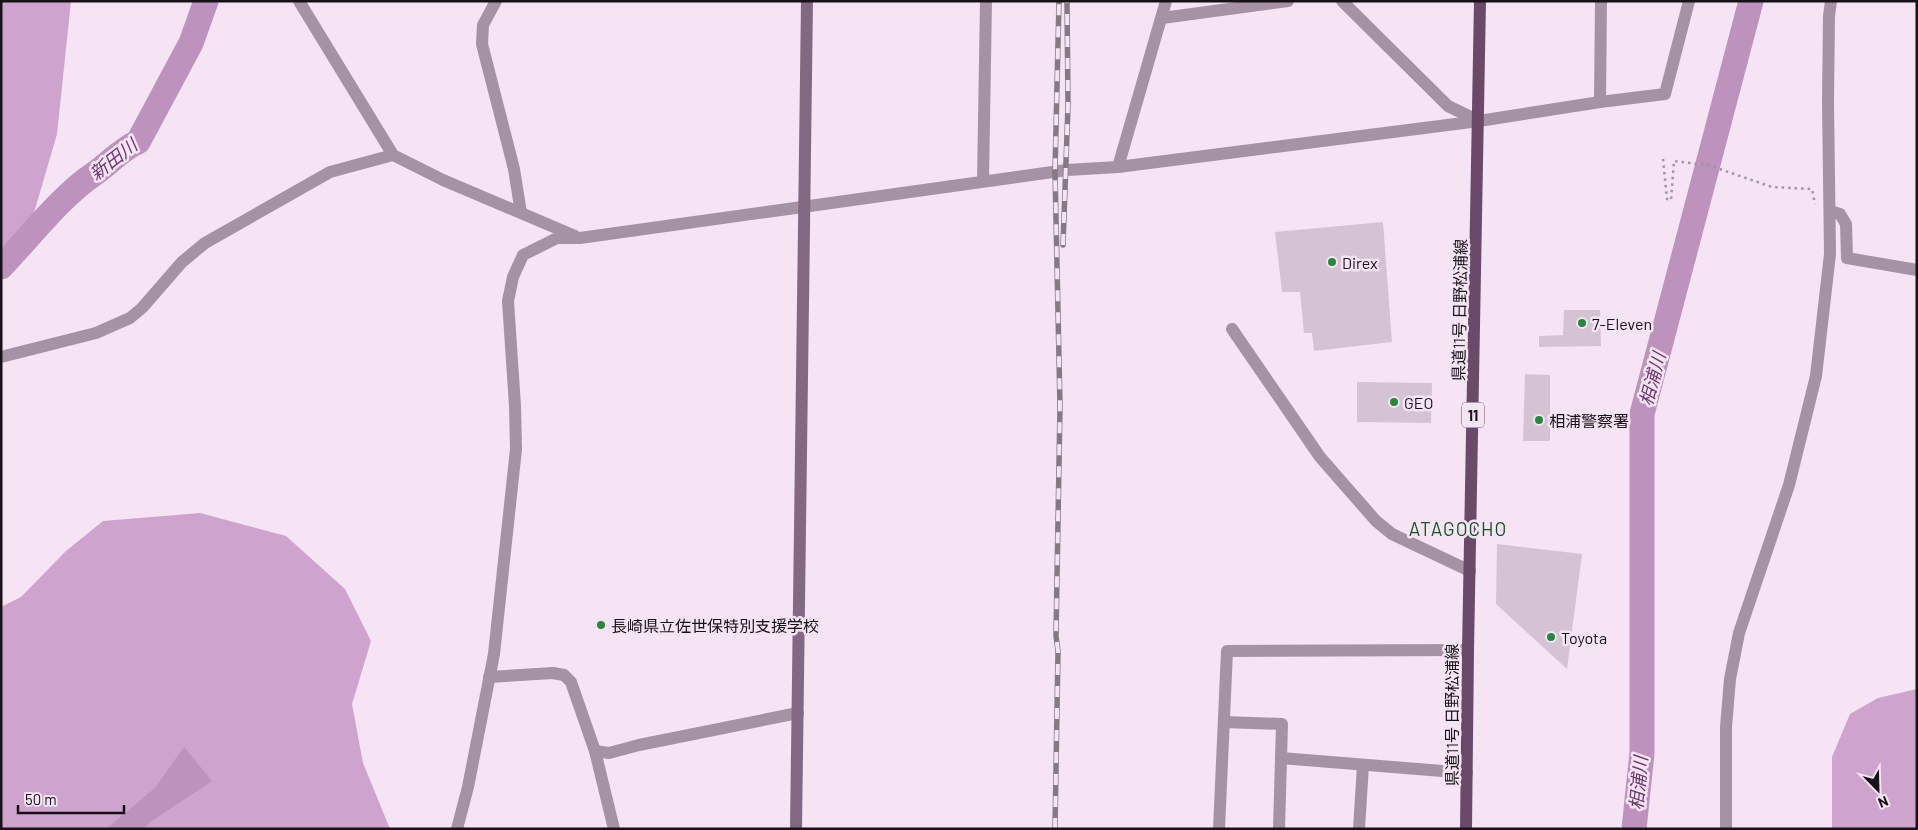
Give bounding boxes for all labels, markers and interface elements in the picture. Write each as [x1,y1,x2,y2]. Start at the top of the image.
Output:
water label: 新田川 [85,132,143,184]
street label: 県道11号 日野松浦線 [1448,239,1470,381]
place label: Direx [1342,253,1378,272]
marker: Direx [1326,256,1338,268]
place label: 7-Eleven [1592,314,1652,333]
marker: 7-Eleven [1576,317,1588,329]
water label: 相浦川 [1634,348,1670,408]
place label: GEO [1404,393,1433,412]
marker: GEO [1388,396,1400,408]
road number: 11 [1462,402,1484,428]
place label: 相浦警察署 [1549,411,1629,430]
marker: 相浦警察署 [1533,414,1545,426]
district label: ATAGOCHO [1409,517,1507,540]
place label: 長崎県立佐世保特別支援学校 [611,616,819,635]
marker: 長崎県立佐世保特別支援学校 [595,619,607,631]
place label: Toyota [1561,628,1607,647]
marker: Toyota [1545,631,1557,643]
street label: 県道11号 日野松浦線 [1442,644,1461,786]
water label: 相浦川 [1625,753,1651,811]
north arrow [1853,765,1903,815]
scale bar [18,782,124,814]
text: 50 m [25,790,57,808]
text: N [1876,793,1891,812]

